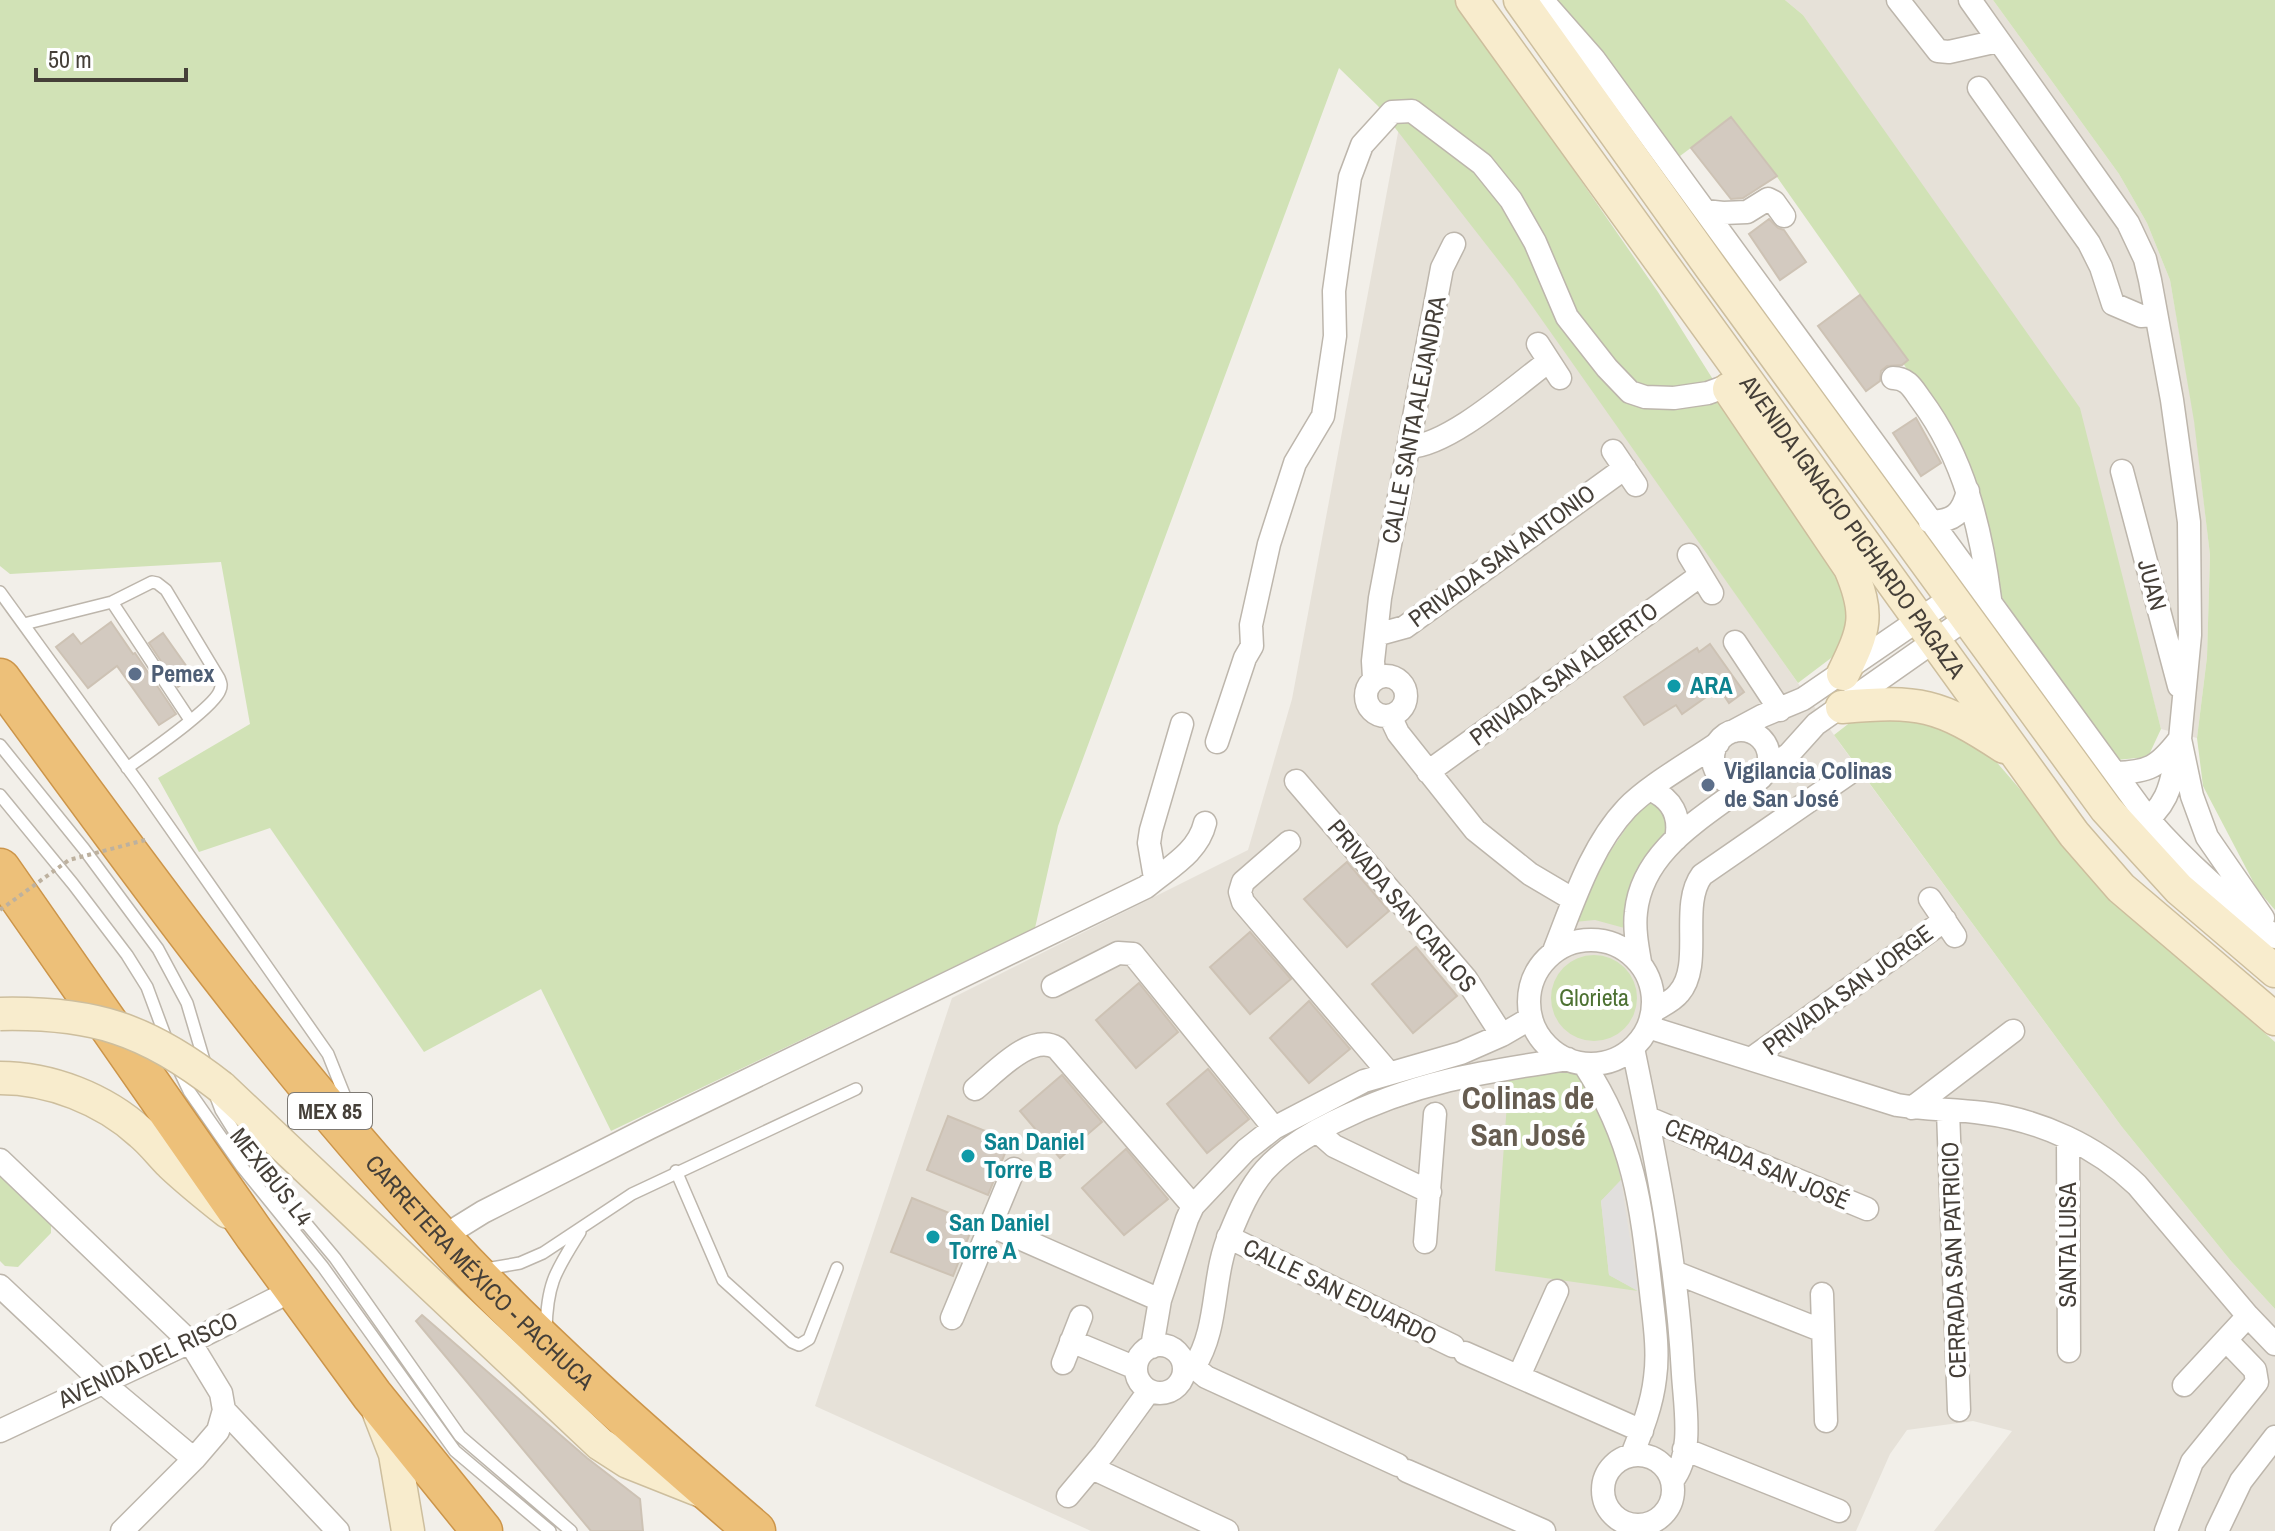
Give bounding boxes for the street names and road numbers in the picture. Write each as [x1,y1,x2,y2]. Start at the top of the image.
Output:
street label: CALLE SANTA ALEJANDRA [1373,293,1453,546]
street label: AVENIDA IGNACIO PICHARDO PAGAZA [1733,368,1974,685]
street label: PRIVADA SAN ANTONIO [1402,477,1601,634]
street label: JUAN [2131,556,2175,614]
street label: PRIVADA SAN ALBERTO [1463,594,1664,752]
street label: PRIVADA SAN CARLOS [1321,812,1485,998]
street label: PRIVADA SAN JORGE [1756,917,1939,1062]
road number: MEX 85 [288,1093,372,1129]
street label: CERRADA SAN JOSÉ [1660,1110,1855,1216]
street label: MEXIBÚS L4 [223,1121,320,1232]
street label: CERRADA SAN PATRICIO [1933,1141,1973,1379]
street label: CARRETERA MÉXICO - PACHUCA [359,1147,602,1397]
street label: SANTA LUISA [2051,1181,2083,1308]
street label: CALLE SAN EDUARDO [1238,1230,1443,1352]
street label: AVENIDA DEL RISCO [52,1303,243,1415]

